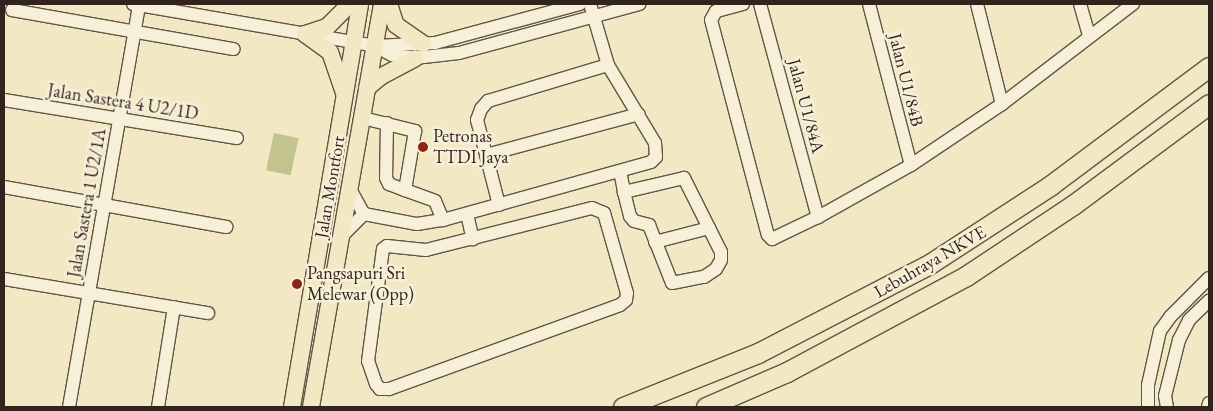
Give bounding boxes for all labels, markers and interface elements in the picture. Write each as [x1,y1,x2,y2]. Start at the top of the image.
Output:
street label: Jalan U1/84B [884,31,928,129]
street label: Jalan U1/84A [783,56,829,156]
street label: Jalan Sastera 4 U2/1D [46,79,200,125]
place label: Petronas TTDI Jaya [433,126,508,168]
street label: Jalan Sastera 1 U2/1A [63,127,111,279]
street label: Jalan Montfort [310,134,350,240]
marker: Petronas TTDI Jaya [417,141,429,153]
street label: Lebuhraya NKVE [870,221,990,303]
place label: Pangsapuri Sri Melewar (Opp) [307,263,414,306]
marker: Pangsapuri Sri Melewar (Opp) [291,278,303,290]

